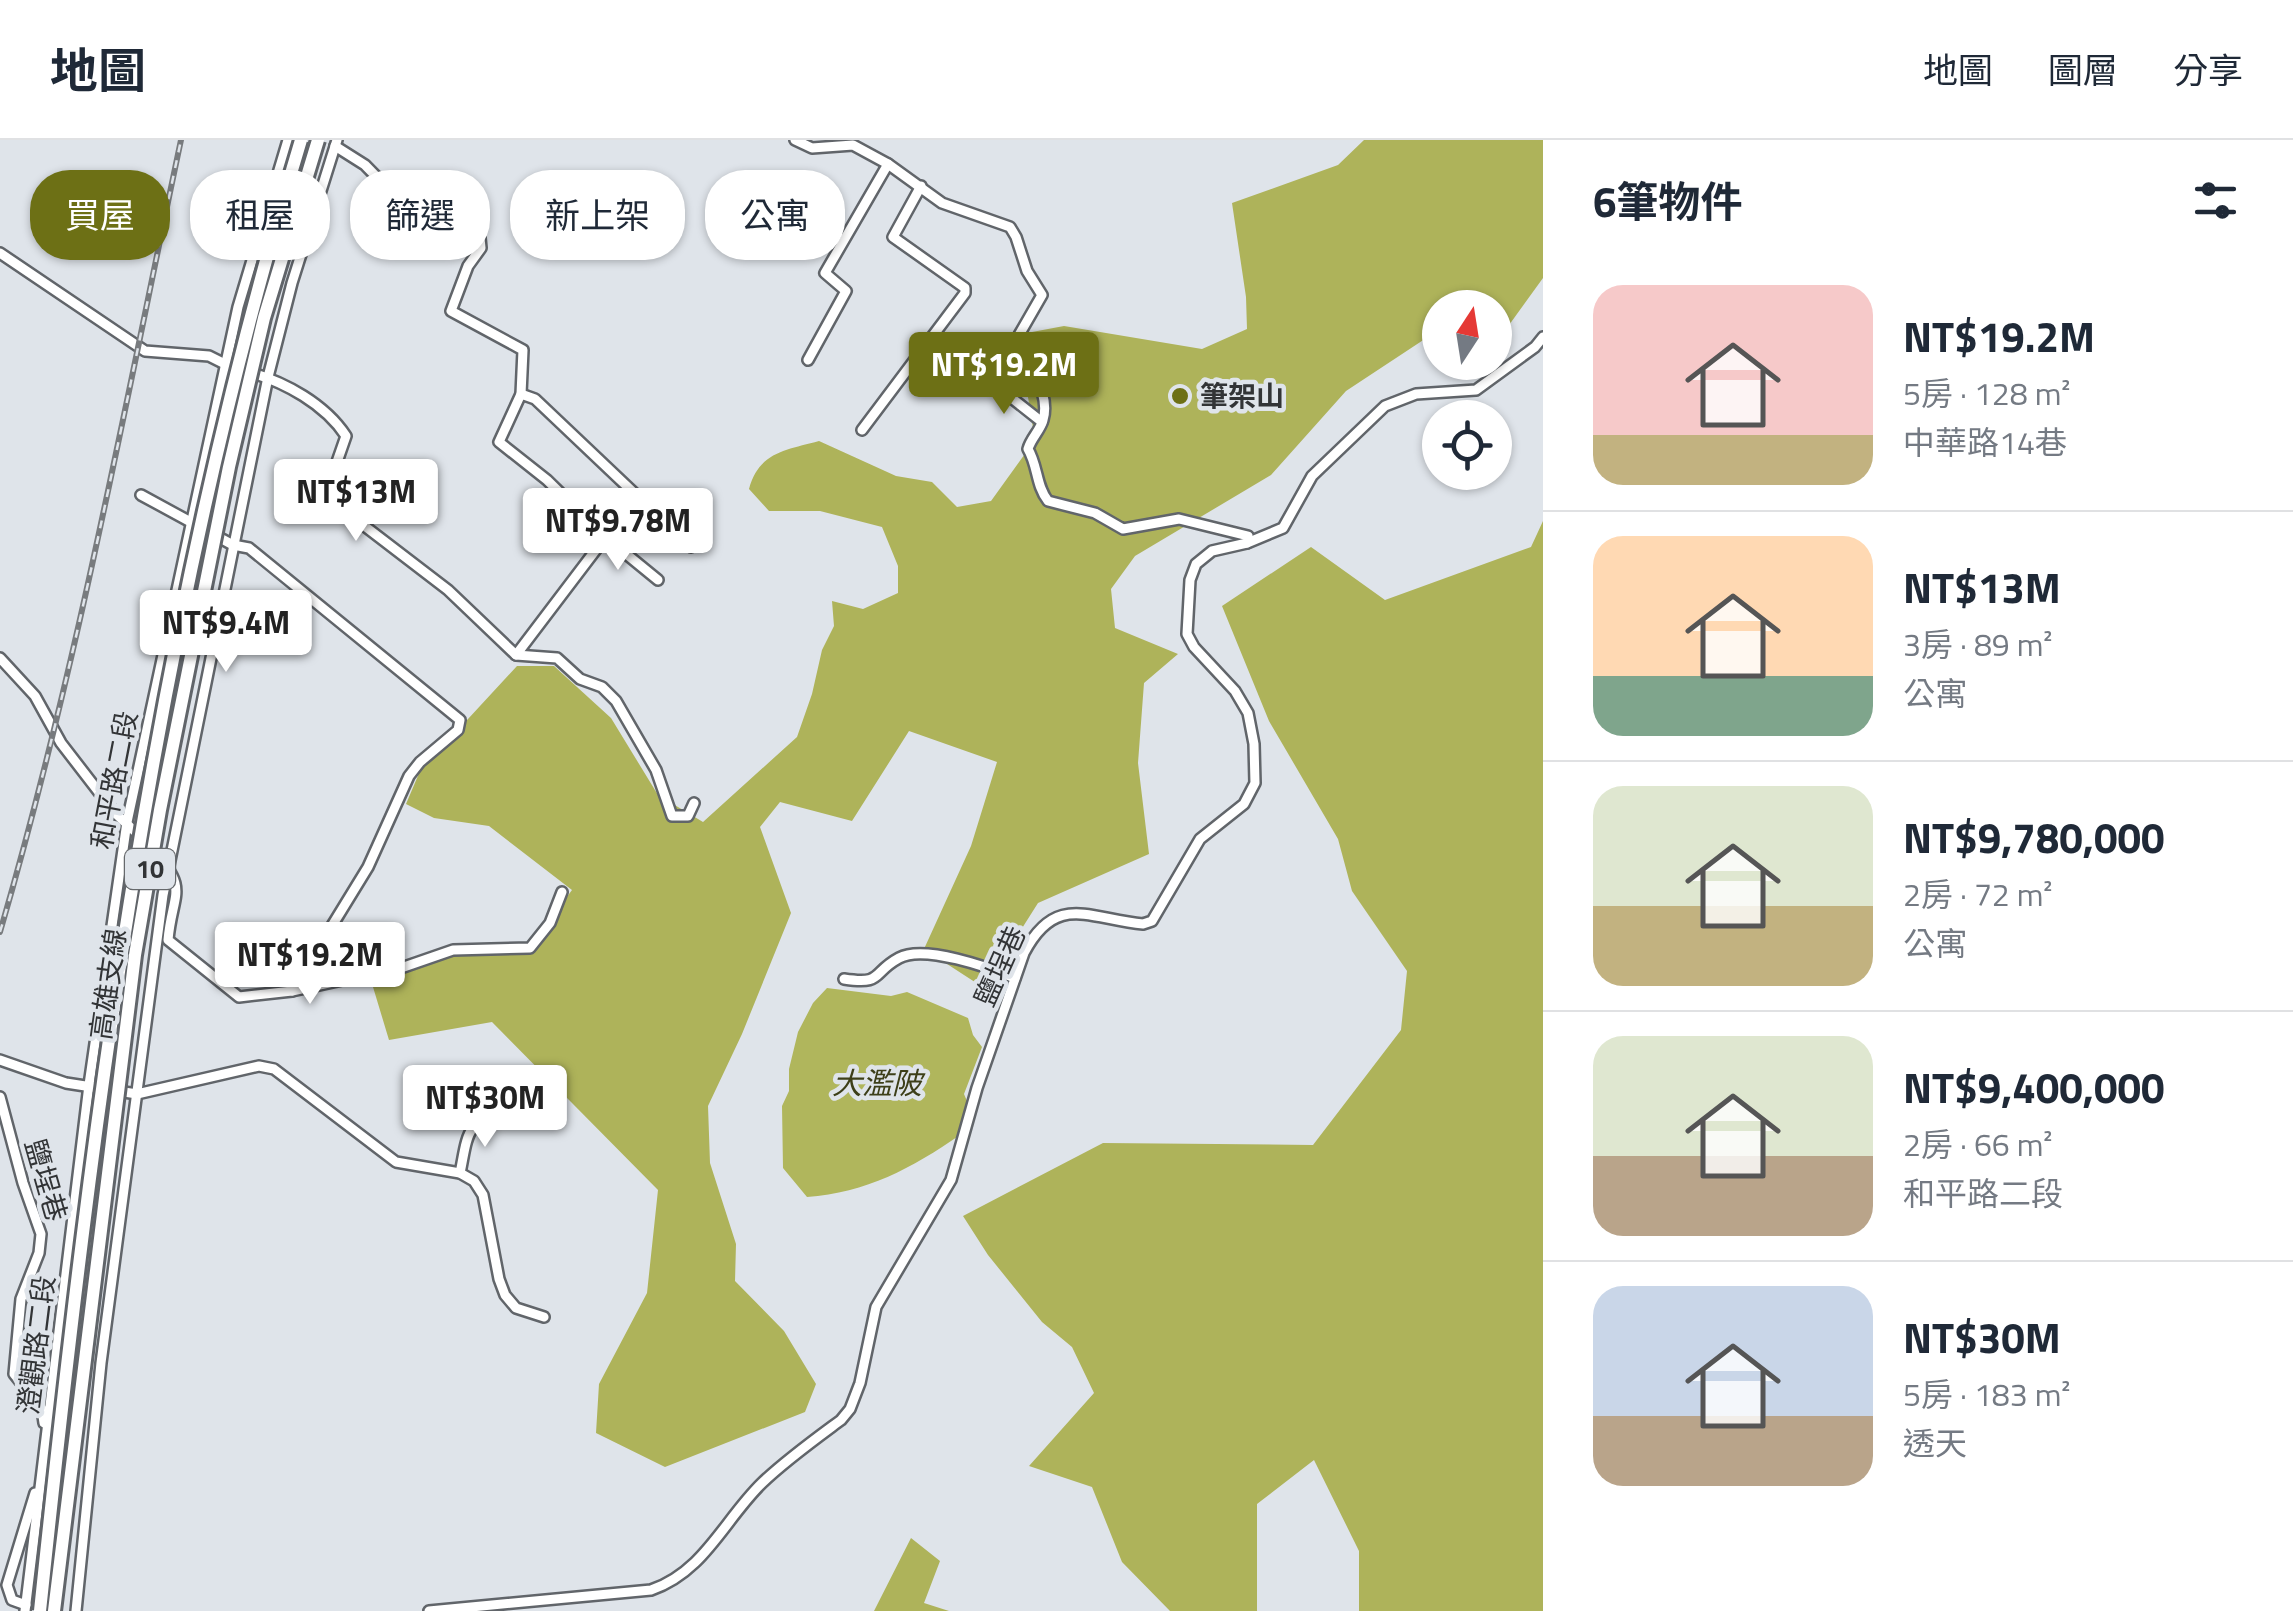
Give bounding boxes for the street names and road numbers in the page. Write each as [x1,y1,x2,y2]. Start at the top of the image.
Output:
street label: 和平路二段 [79,707,148,853]
road number: 10 [125,849,175,889]
street label: 鹽埕巷 [963,919,1036,1013]
street label: 高雄支線 [78,925,137,1042]
street label: 鹽埕巷 [14,1134,79,1226]
street label: 澄觀路二段 [6,1273,65,1417]

